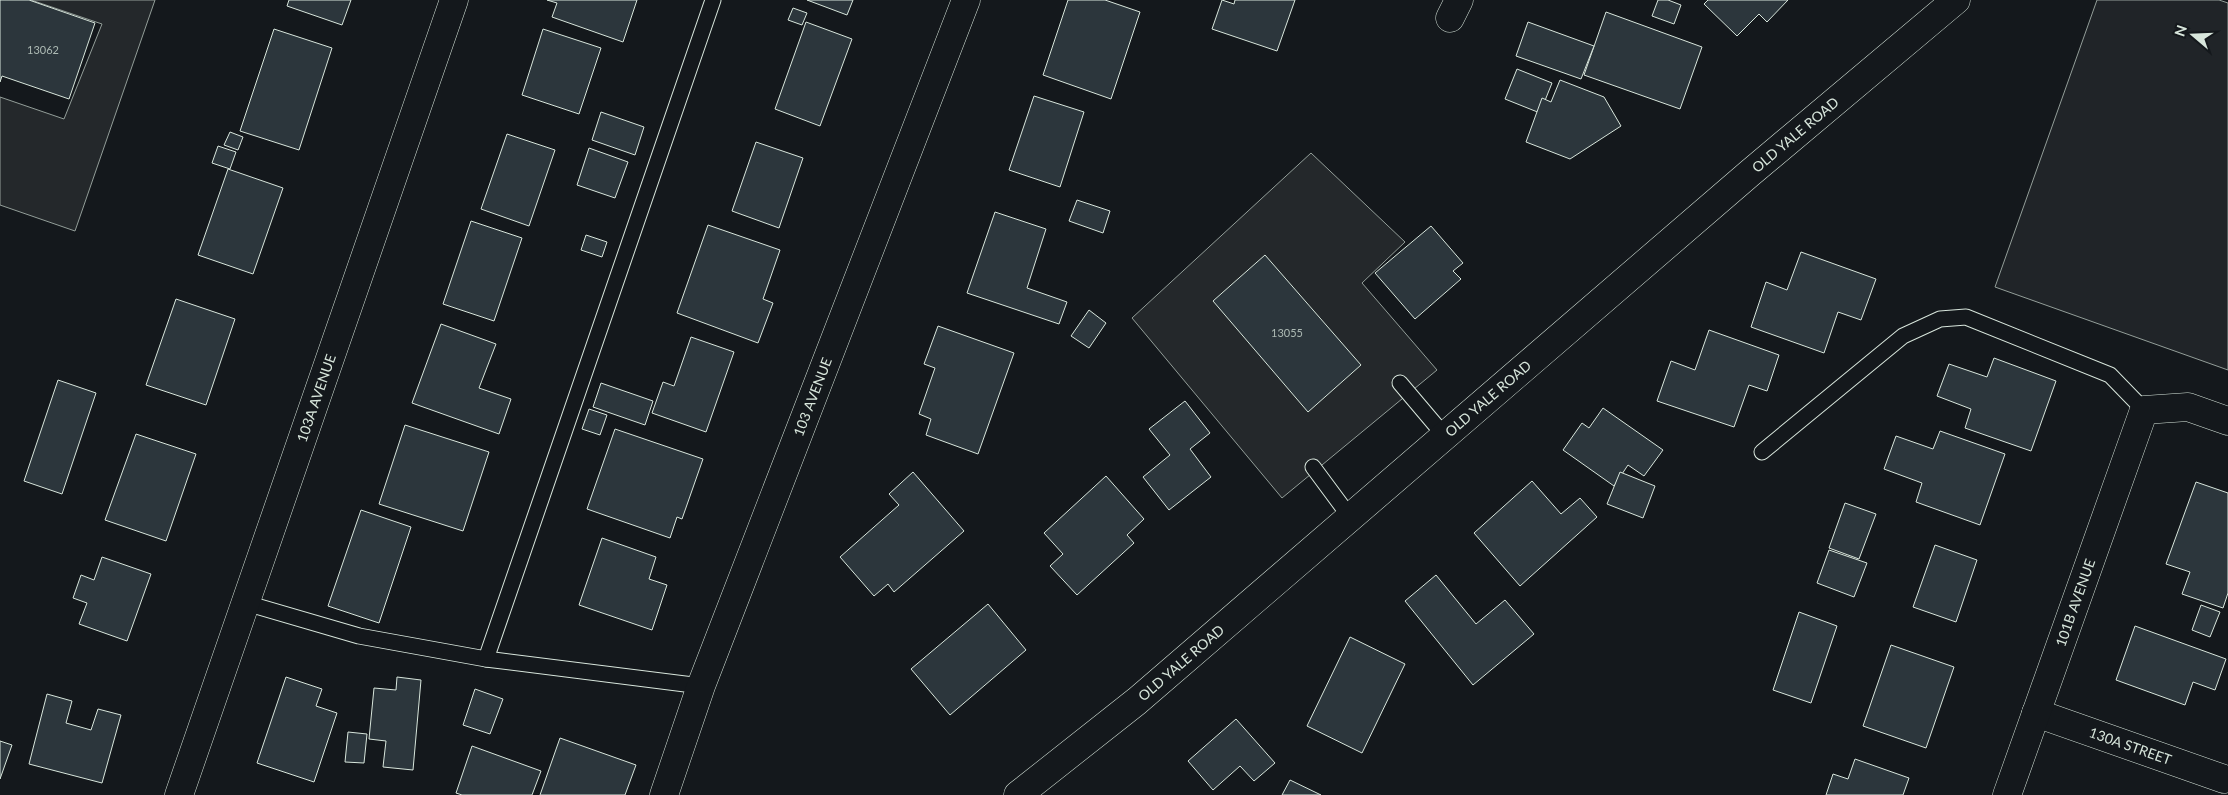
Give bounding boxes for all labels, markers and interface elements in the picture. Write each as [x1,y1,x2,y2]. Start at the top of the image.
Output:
north arrow [2168,10,2218,60]
text: N [2170,23,2190,38]
house number: 13062 [27,43,59,56]
street label: OLD YALE ROAD [1748,93,1842,176]
house number: 13055 [1271,326,1303,339]
street label: 103A AVENUE [293,352,339,444]
street label: 103 AVENUE [789,355,835,438]
street label: OLD YALE ROAD [1441,357,1534,440]
street label: 101B AVENUE [2051,556,2098,649]
street label: OLD YALE ROAD [1134,621,1227,704]
street label: 130A STREET [2087,723,2175,768]

